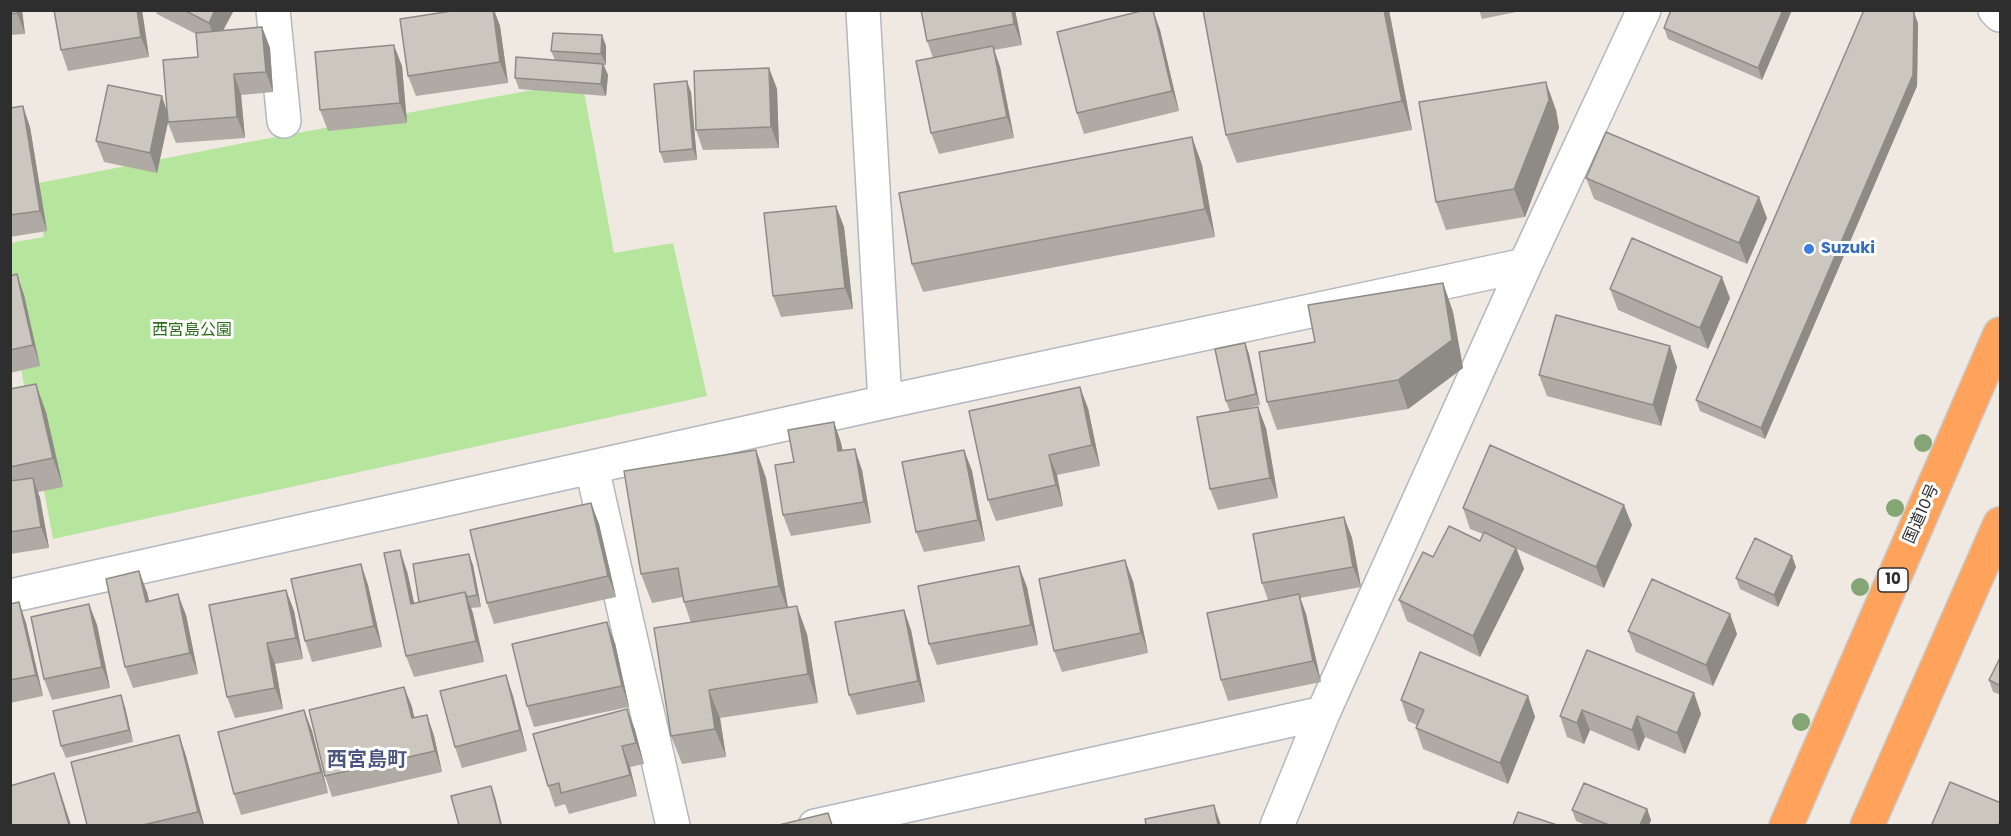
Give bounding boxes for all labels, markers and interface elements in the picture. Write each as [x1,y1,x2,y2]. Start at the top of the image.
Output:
place label: Suzuki [1821,239,1875,259]
marker: Suzuki [1802,242,1816,256]
park label: 西宮島公園 [152,321,232,341]
street label: 国道10号 [1900,481,1944,547]
road number: 10 [1878,568,1908,592]
district label: 西宮島町 [327,749,407,773]

